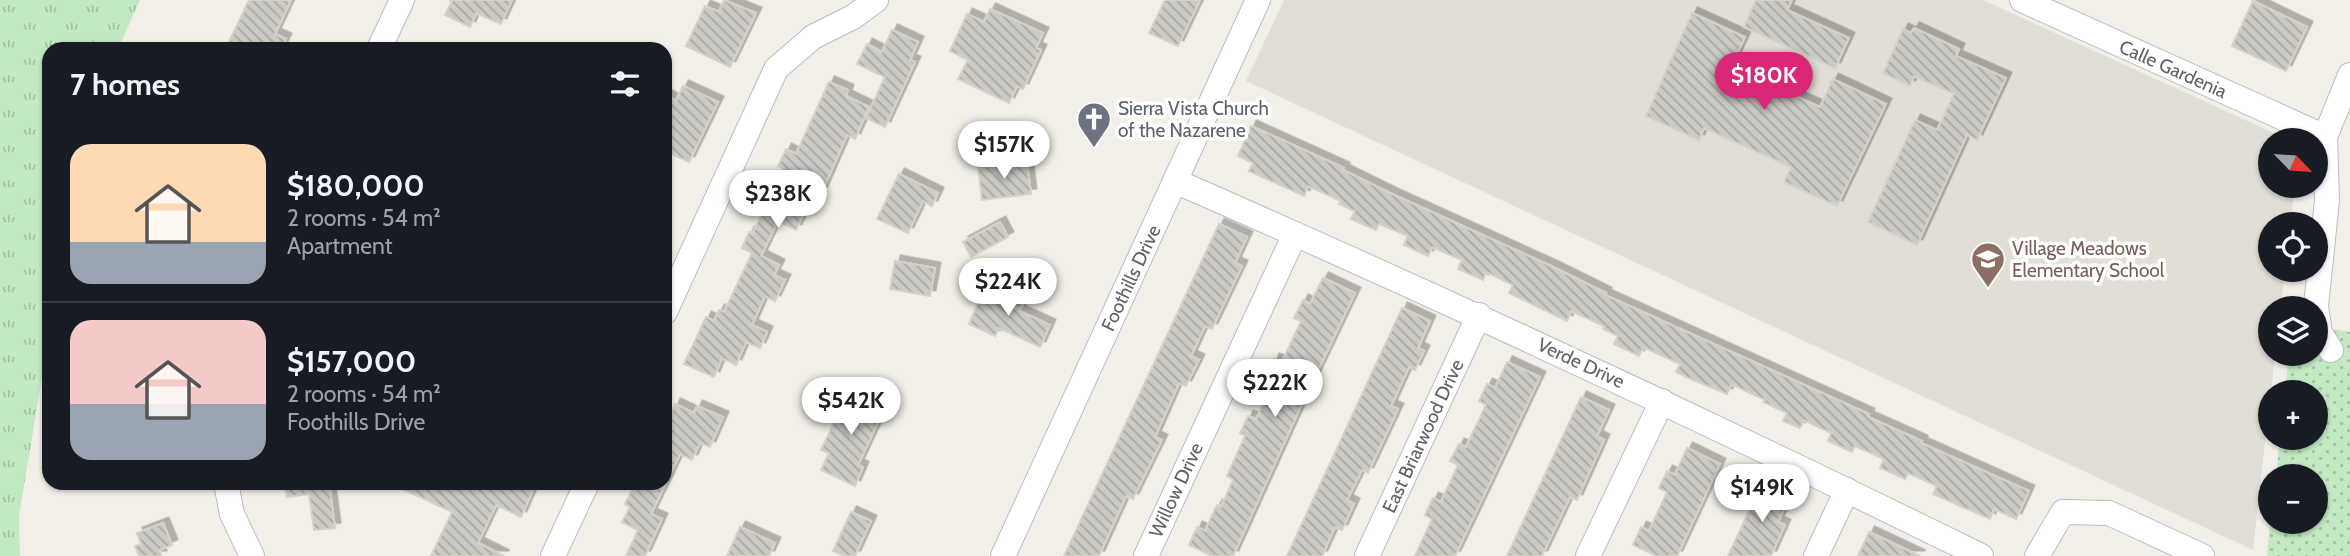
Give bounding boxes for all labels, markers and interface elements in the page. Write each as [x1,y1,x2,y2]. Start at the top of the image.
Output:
street label: Calle Gardenia [2116,35,2230,103]
pin: $180K [1715,52,1813,112]
text: $180K [1731,61,1797,89]
icon: filters [606,65,644,103]
text: 7 homes [70,66,180,103]
place label: Sierra Vista Church of the Nazarene [1118,97,1269,142]
church icon: Sierra Vista Church of the Nazarene [1075,100,1113,149]
pin: $157K [955,122,1053,181]
north arrow [2258,128,2328,198]
map controls [2258,128,2328,534]
text: $157K [974,130,1034,158]
text: $180,000 [287,167,425,204]
pin: $238K [729,170,827,230]
icon: home [126,172,210,256]
text: $238K [745,179,811,207]
text: 2 rooms · 54 m² [287,204,441,232]
button: locate [2258,212,2328,282]
street label: Foothills Drive [1096,221,1166,335]
text: Apartment [287,232,392,260]
place label: Village Meadows Elementary School [2012,237,2165,282]
school or university icon: Village Meadows Elementary School [1969,240,2007,289]
pin: $224K [959,258,1057,318]
text: $224K [975,267,1041,295]
button: layers [2258,296,2328,366]
street label: Verde Drive [1534,333,1628,393]
text: $157,000 [287,343,416,380]
icon: home [126,348,210,432]
street label: East Briarwood Drive [1377,355,1469,516]
pin: $222K [1226,360,1324,419]
text: $222K [1243,368,1307,396]
pin: $542K [802,378,900,437]
text: 2 rooms · 54 m² [287,380,441,408]
button: + [2258,380,2328,450]
text: $542K [818,386,884,414]
text: Foothills Drive [287,408,425,436]
street label: Willow Drive [1144,439,1208,541]
pin: $149K [1713,464,1811,524]
button: − [2258,464,2328,534]
text: $149K [1730,473,1794,501]

